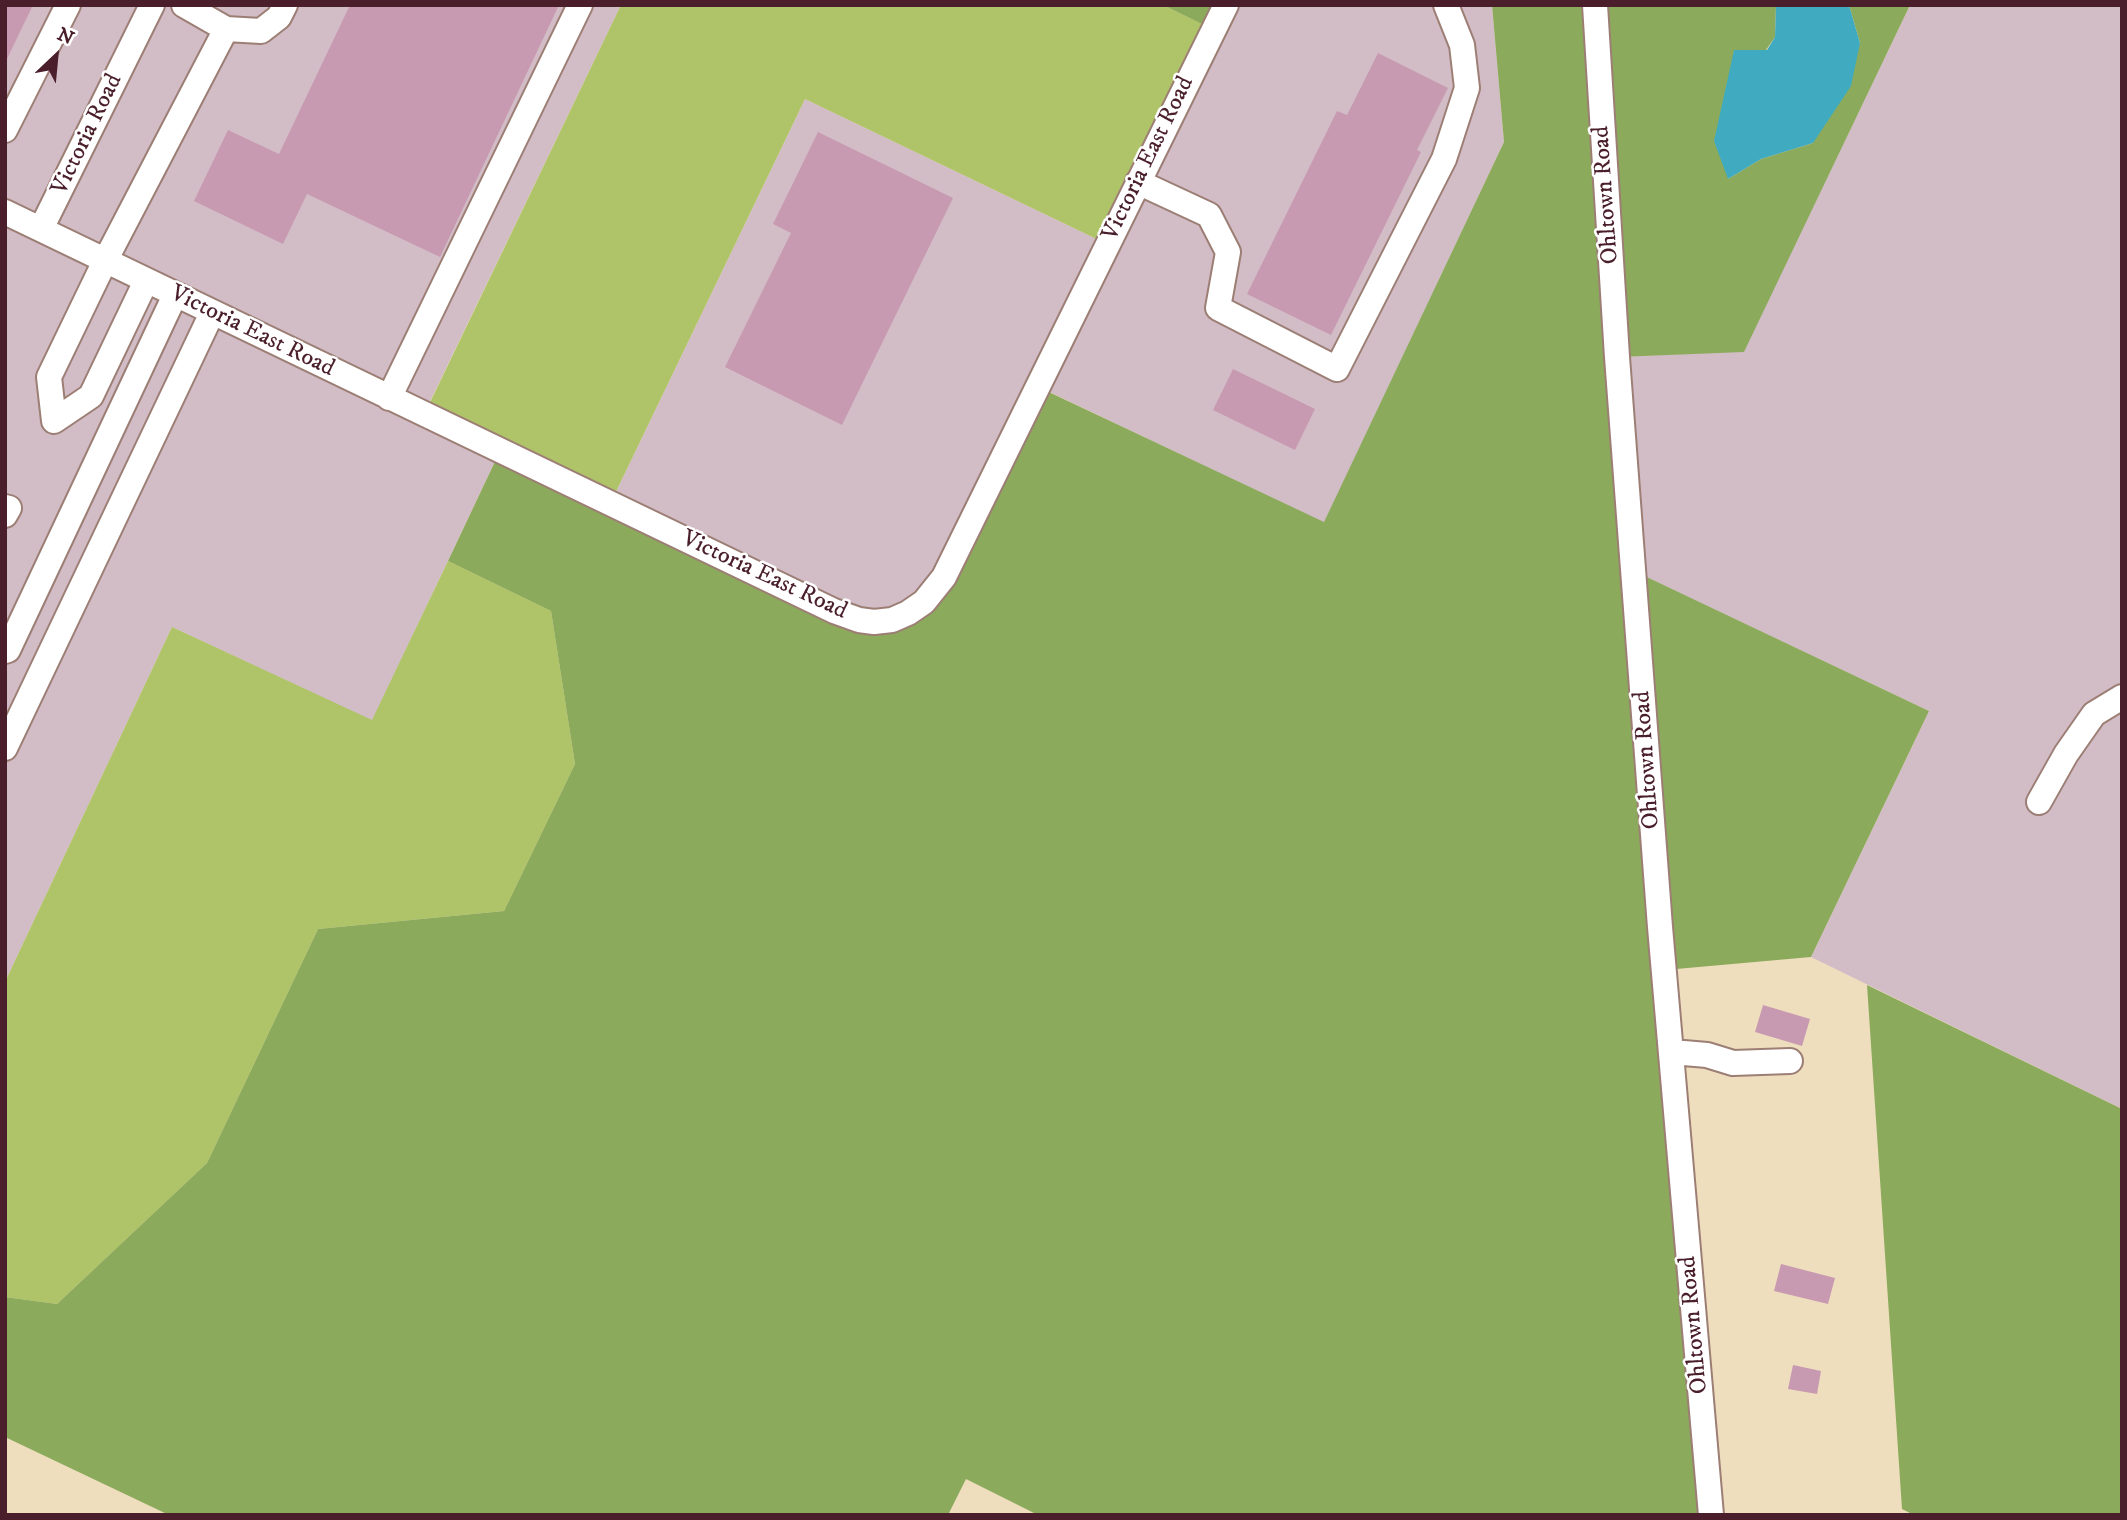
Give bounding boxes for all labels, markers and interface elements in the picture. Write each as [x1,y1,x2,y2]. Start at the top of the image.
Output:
north arrow [21,21,91,91]
text: N [53,23,77,50]
street label: Victoria Road [46,70,130,200]
street label: Victoria East Road [1097,72,1201,246]
street label: Ohltown Road [1588,125,1626,265]
street label: Victoria East Road [165,280,339,384]
street label: Victoria East Road [677,525,851,627]
street label: Ohltown Road [1629,690,1667,830]
street label: Ohltown Road [1675,1255,1715,1395]

